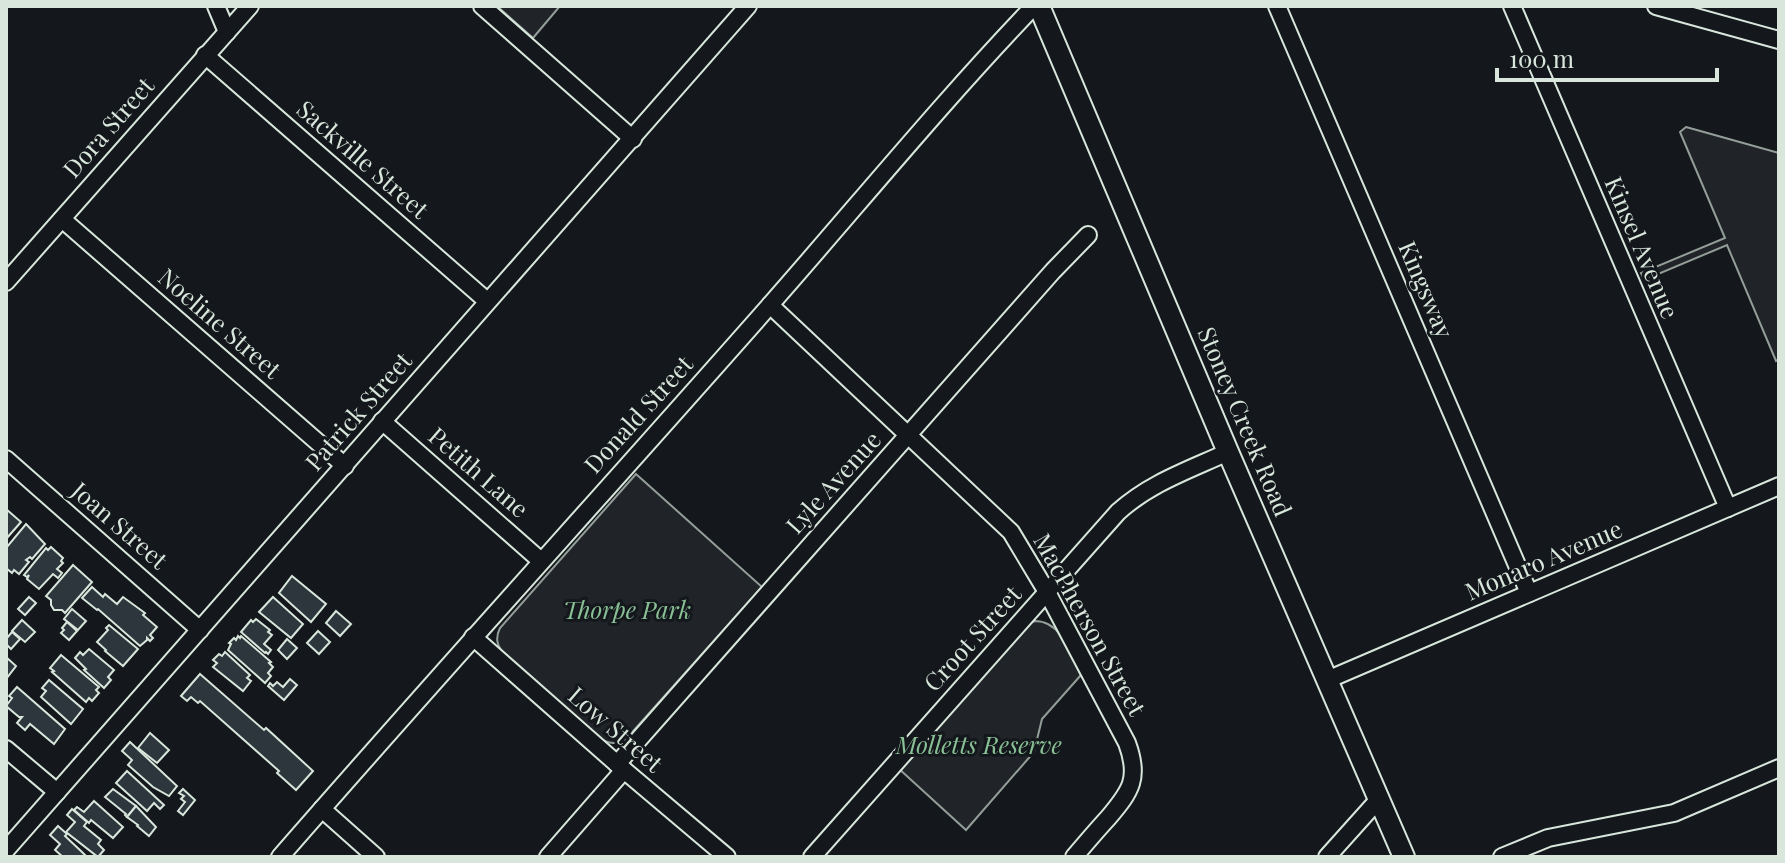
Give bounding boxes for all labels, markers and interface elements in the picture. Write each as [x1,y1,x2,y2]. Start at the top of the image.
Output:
scale bar [1497,32,1717,82]
text: 100 m [1509,42,1574,74]
street label: Dora Street [55,69,160,184]
street label: Sackville Street [291,92,436,225]
street label: Kinsel Avenue [1599,171,1687,323]
street label: Kingsway [1392,236,1462,343]
street label: Noeline Street [152,260,289,385]
street label: Stoney Creek Road [1191,322,1300,521]
street label: Patrick Street [297,344,418,477]
street label: Donald Street [576,348,699,479]
street label: Petith Lane [423,419,536,524]
street label: Lyle Avenue [778,424,887,540]
street label: Joan Street [65,473,175,575]
street label: Monaro Avenue [1460,512,1627,607]
street label: MacPherson Street [1027,527,1154,721]
street label: Croot Street [916,578,1028,697]
park label: Thorpe Park [563,593,691,625]
street label: Low Street [562,679,671,779]
park label: Molletts Reserve [895,728,1062,760]

